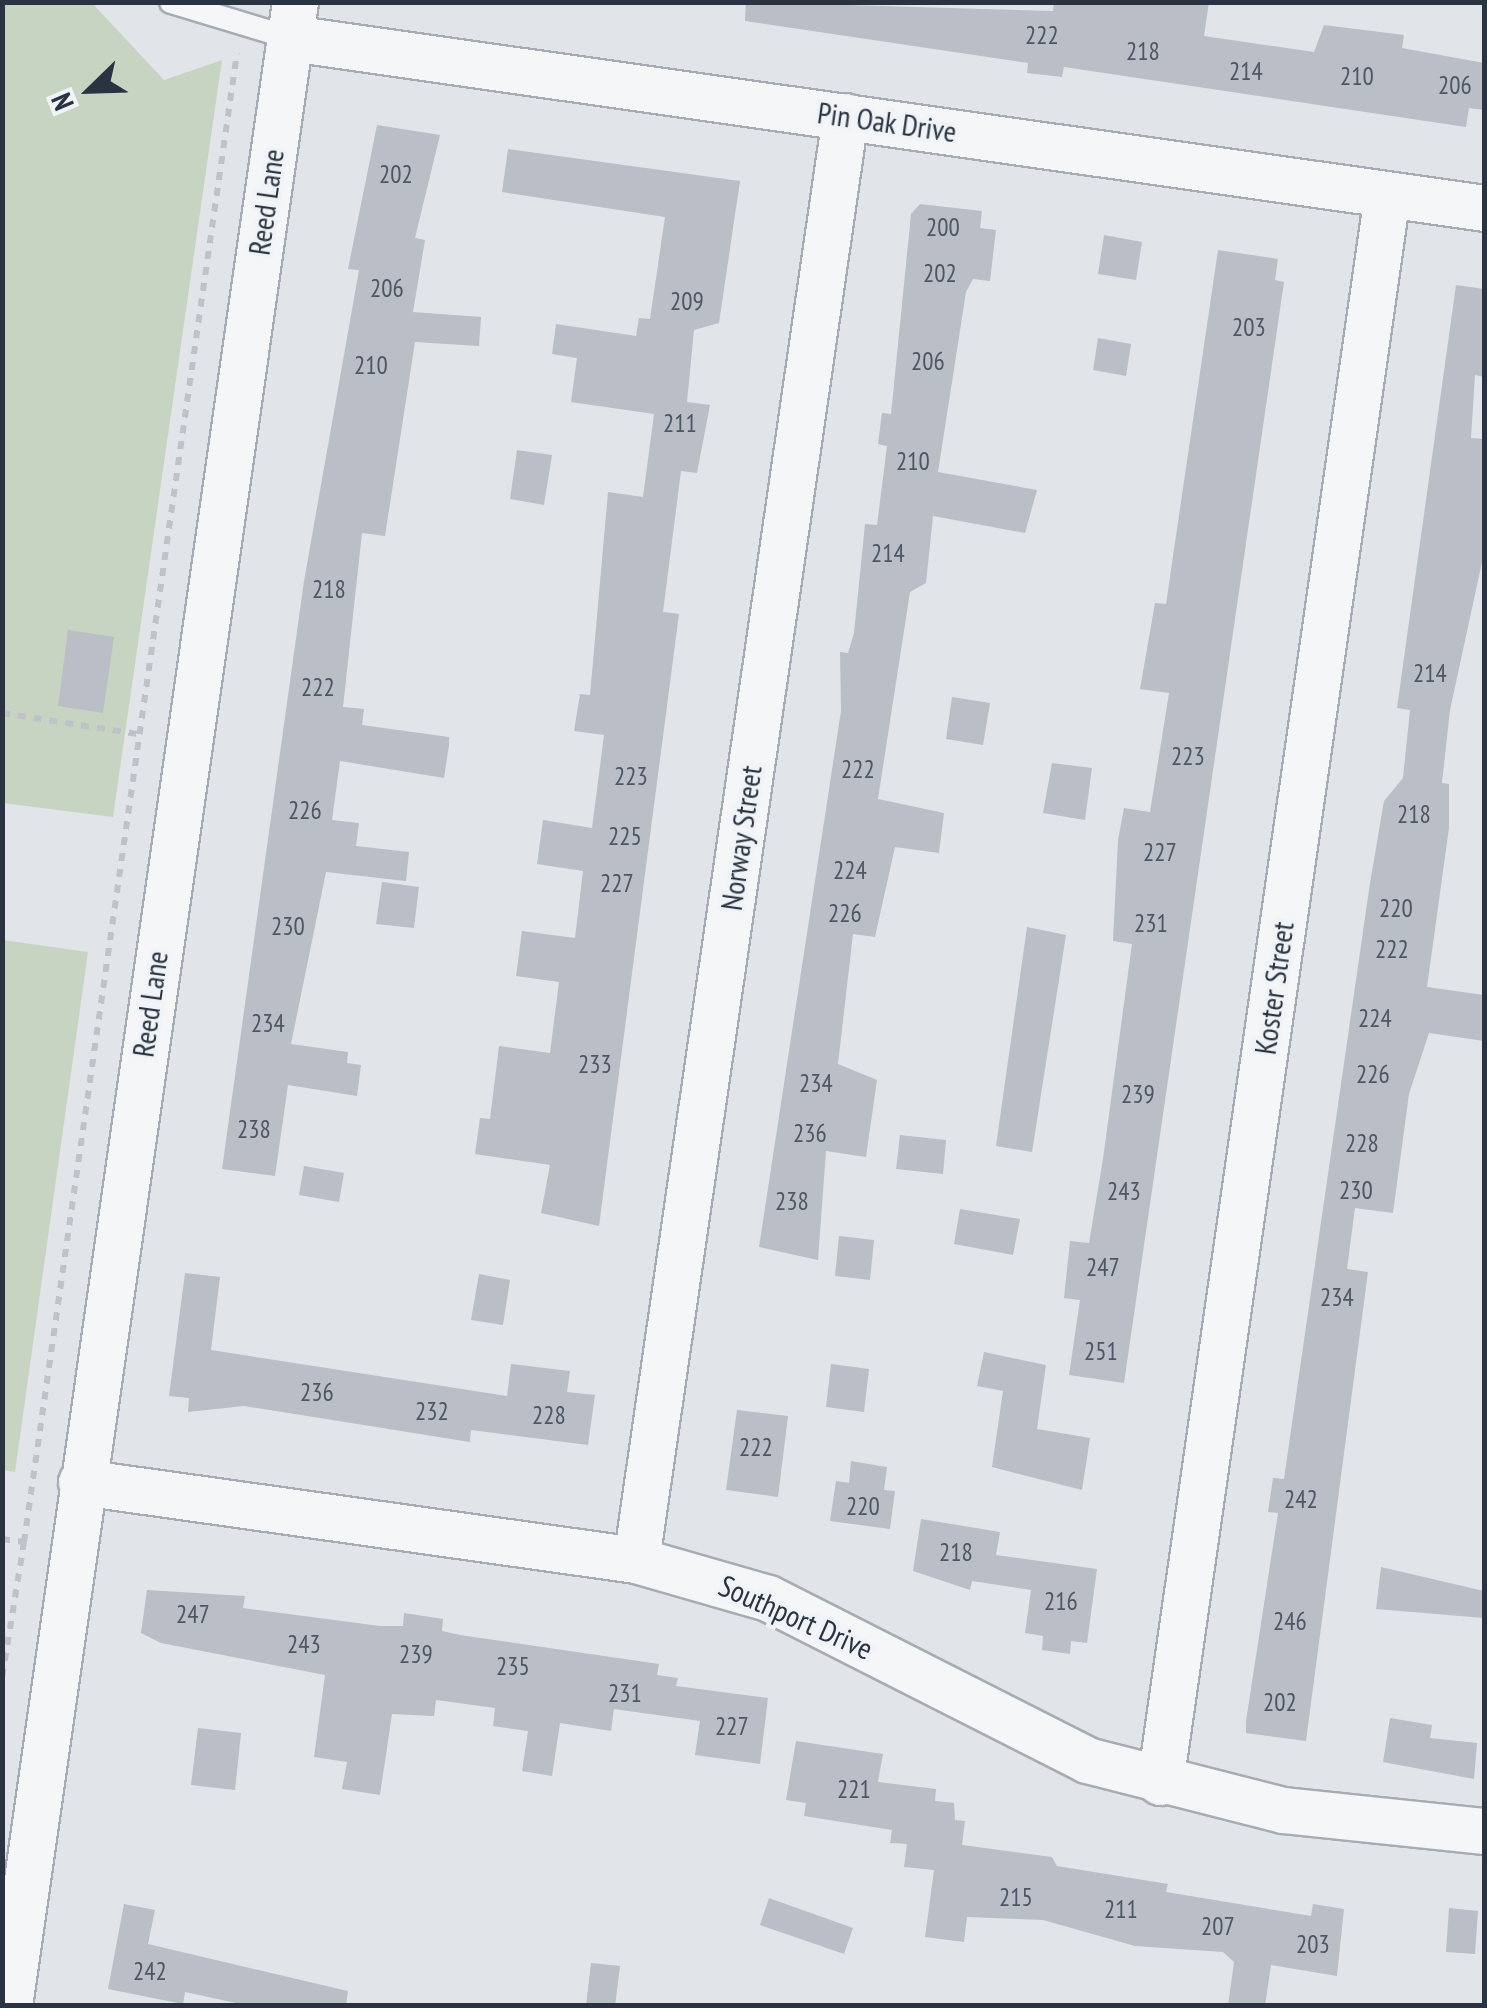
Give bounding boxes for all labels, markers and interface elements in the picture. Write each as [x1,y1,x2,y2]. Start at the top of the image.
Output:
house number: 222 [1025,20,1059,50]
house number: 218 [1126,36,1160,66]
north arrow [40,40,140,140]
house number: 214 [1229,56,1263,86]
house number: 210 [1340,61,1374,91]
house number: 206 [1438,70,1472,100]
text: N [42,88,82,116]
street label: Pin Oak Drive [815,94,959,150]
street label: Reed Lane [241,147,291,257]
house number: 202 [379,159,413,189]
house number: 200 [926,212,960,242]
house number: 202 [923,258,957,288]
house number: 206 [370,273,404,303]
house number: 209 [670,286,704,316]
house number: 203 [1232,312,1266,342]
house number: 206 [911,346,945,376]
house number: 210 [354,350,388,380]
house number: 211 [663,408,697,438]
house number: 210 [896,446,930,476]
house number: 214 [871,538,905,568]
house number: 218 [312,574,346,604]
house number: 214 [1413,658,1447,688]
house number: 222 [301,672,335,702]
house number: 223 [1171,741,1205,771]
house number: 222 [841,754,875,784]
house number: 223 [614,761,648,791]
street label: Norway Street [713,763,769,913]
house number: 226 [288,795,322,825]
house number: 218 [1397,799,1431,829]
house number: 225 [608,821,642,851]
house number: 227 [1143,837,1177,867]
house number: 224 [833,855,867,885]
house number: 227 [600,868,634,898]
house number: 220 [1379,893,1413,923]
house number: 226 [828,898,862,928]
house number: 231 [1134,908,1168,938]
house number: 230 [271,911,305,941]
street label: Koster Street [1247,919,1301,1057]
house number: 222 [1375,934,1409,964]
street label: Reed Lane [125,949,175,1059]
house number: 224 [1358,1003,1392,1033]
house number: 234 [251,1008,285,1038]
house number: 233 [578,1049,612,1079]
house number: 226 [1356,1059,1390,1089]
house number: 234 [799,1068,833,1098]
house number: 239 [1121,1079,1155,1109]
house number: 238 [237,1114,271,1144]
house number: 236 [793,1118,827,1148]
house number: 228 [1345,1128,1379,1158]
house number: 230 [1339,1175,1373,1205]
house number: 243 [1107,1176,1141,1206]
house number: 238 [775,1186,809,1216]
house number: 247 [1086,1252,1120,1282]
house number: 234 [1320,1282,1354,1312]
house number: 251 [1084,1336,1118,1366]
house number: 236 [300,1377,334,1407]
house number: 232 [415,1396,449,1426]
house number: 228 [532,1400,566,1430]
house number: 222 [739,1432,773,1462]
house number: 242 [1284,1484,1318,1514]
house number: 220 [846,1491,880,1521]
house number: 218 [939,1537,973,1567]
street label: Southport Drive [714,1567,878,1667]
house number: 216 [1044,1586,1078,1616]
house number: 247 [176,1599,210,1629]
house number: 246 [1273,1606,1307,1636]
house number: 243 [287,1629,321,1659]
house number: 239 [399,1639,433,1669]
house number: 235 [496,1651,530,1681]
house number: 231 [608,1678,642,1708]
house number: 202 [1263,1687,1297,1717]
house number: 227 [715,1711,749,1741]
house number: 221 [837,1774,871,1804]
house number: 215 [999,1882,1033,1912]
house number: 211 [1104,1894,1138,1924]
house number: 207 [1201,1911,1235,1941]
house number: 203 [1296,1929,1330,1959]
house number: 242 [133,1956,167,1986]

